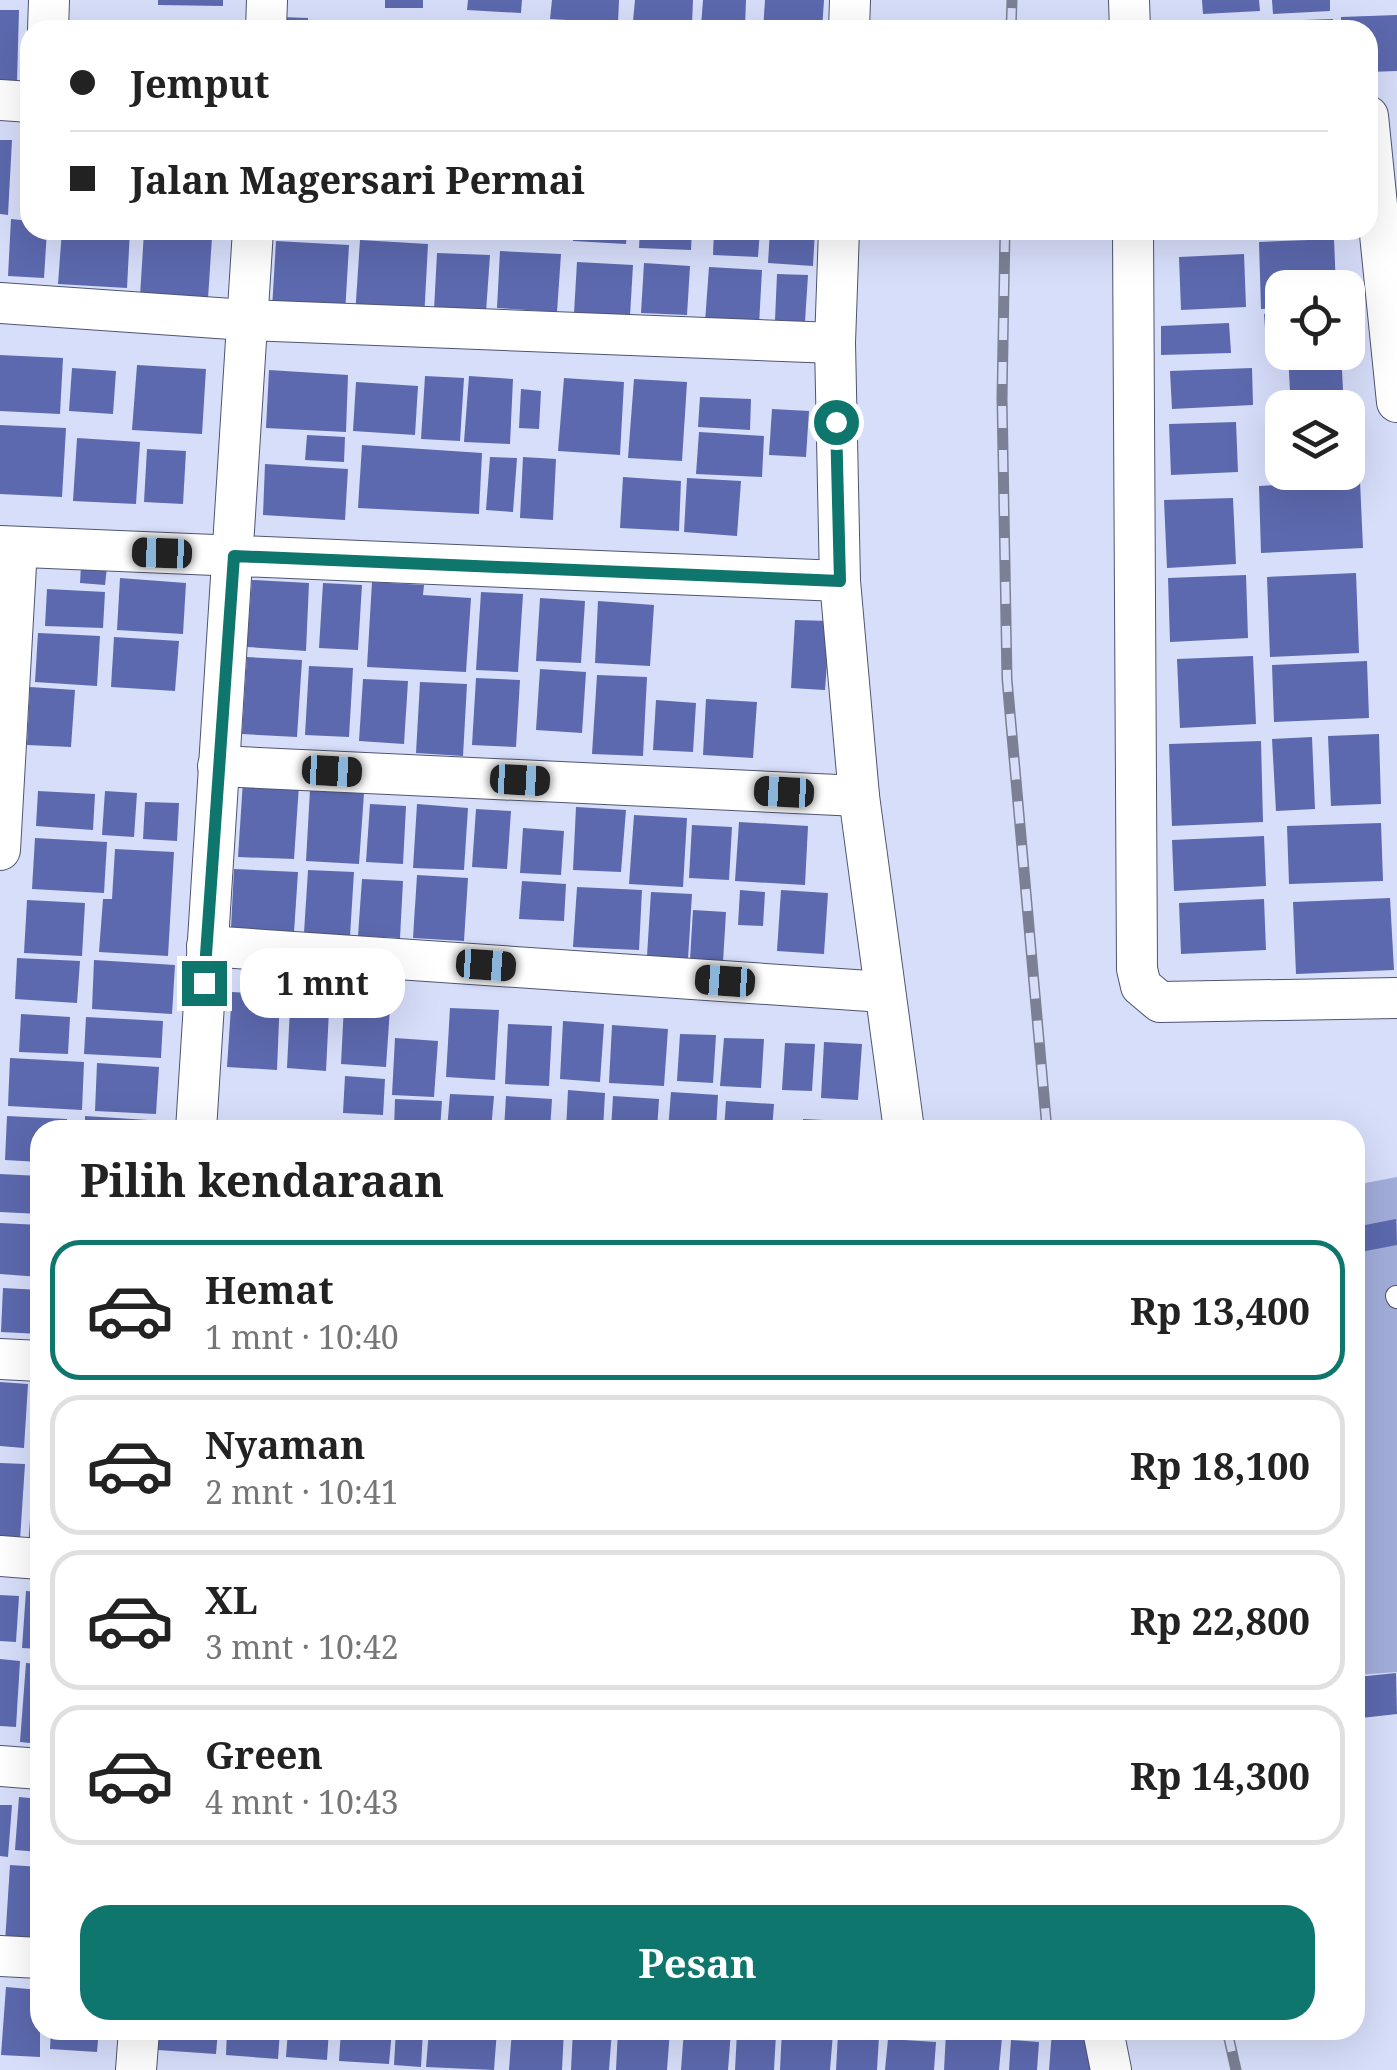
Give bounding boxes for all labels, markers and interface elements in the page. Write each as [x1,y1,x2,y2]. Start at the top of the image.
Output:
text: Jemput [130,57,270,109]
text: Jalan Magersari Permai [130,153,585,205]
map controls [1265,270,1365,490]
button: locate [1265,270,1365,370]
button: layers [1265,390,1365,490]
route start [814,400,859,445]
car [131,537,193,569]
car [301,754,363,788]
car [489,763,551,797]
car [753,775,815,809]
callout: 1 mnt [239,948,404,1018]
car [455,948,517,982]
route end [182,961,227,1006]
text: 1 mnt [276,961,369,1004]
car [694,964,756,998]
text: Pilih kendaraan [80,1149,444,1210]
text: Hemat [205,1263,334,1315]
icon: car [85,1265,175,1355]
text: Rp 13,400 [1130,1284,1310,1336]
text: 1 mnt · 10:40 [205,1315,399,1358]
text: Nyaman [205,1418,365,1470]
icon: car [85,1420,175,1510]
text: Rp 18,100 [1130,1439,1310,1491]
text: 2 mnt · 10:41 [205,1470,399,1513]
text: XL [205,1573,258,1625]
icon: car [85,1575,175,1665]
text: Rp 22,800 [1130,1594,1310,1646]
text: 3 mnt · 10:42 [205,1625,399,1668]
text: Green [205,1728,323,1780]
icon: car [85,1730,175,1820]
text: Rp 14,300 [1130,1749,1310,1801]
text: 4 mnt · 10:43 [205,1780,399,1823]
button: Pesan [80,1905,1315,2020]

